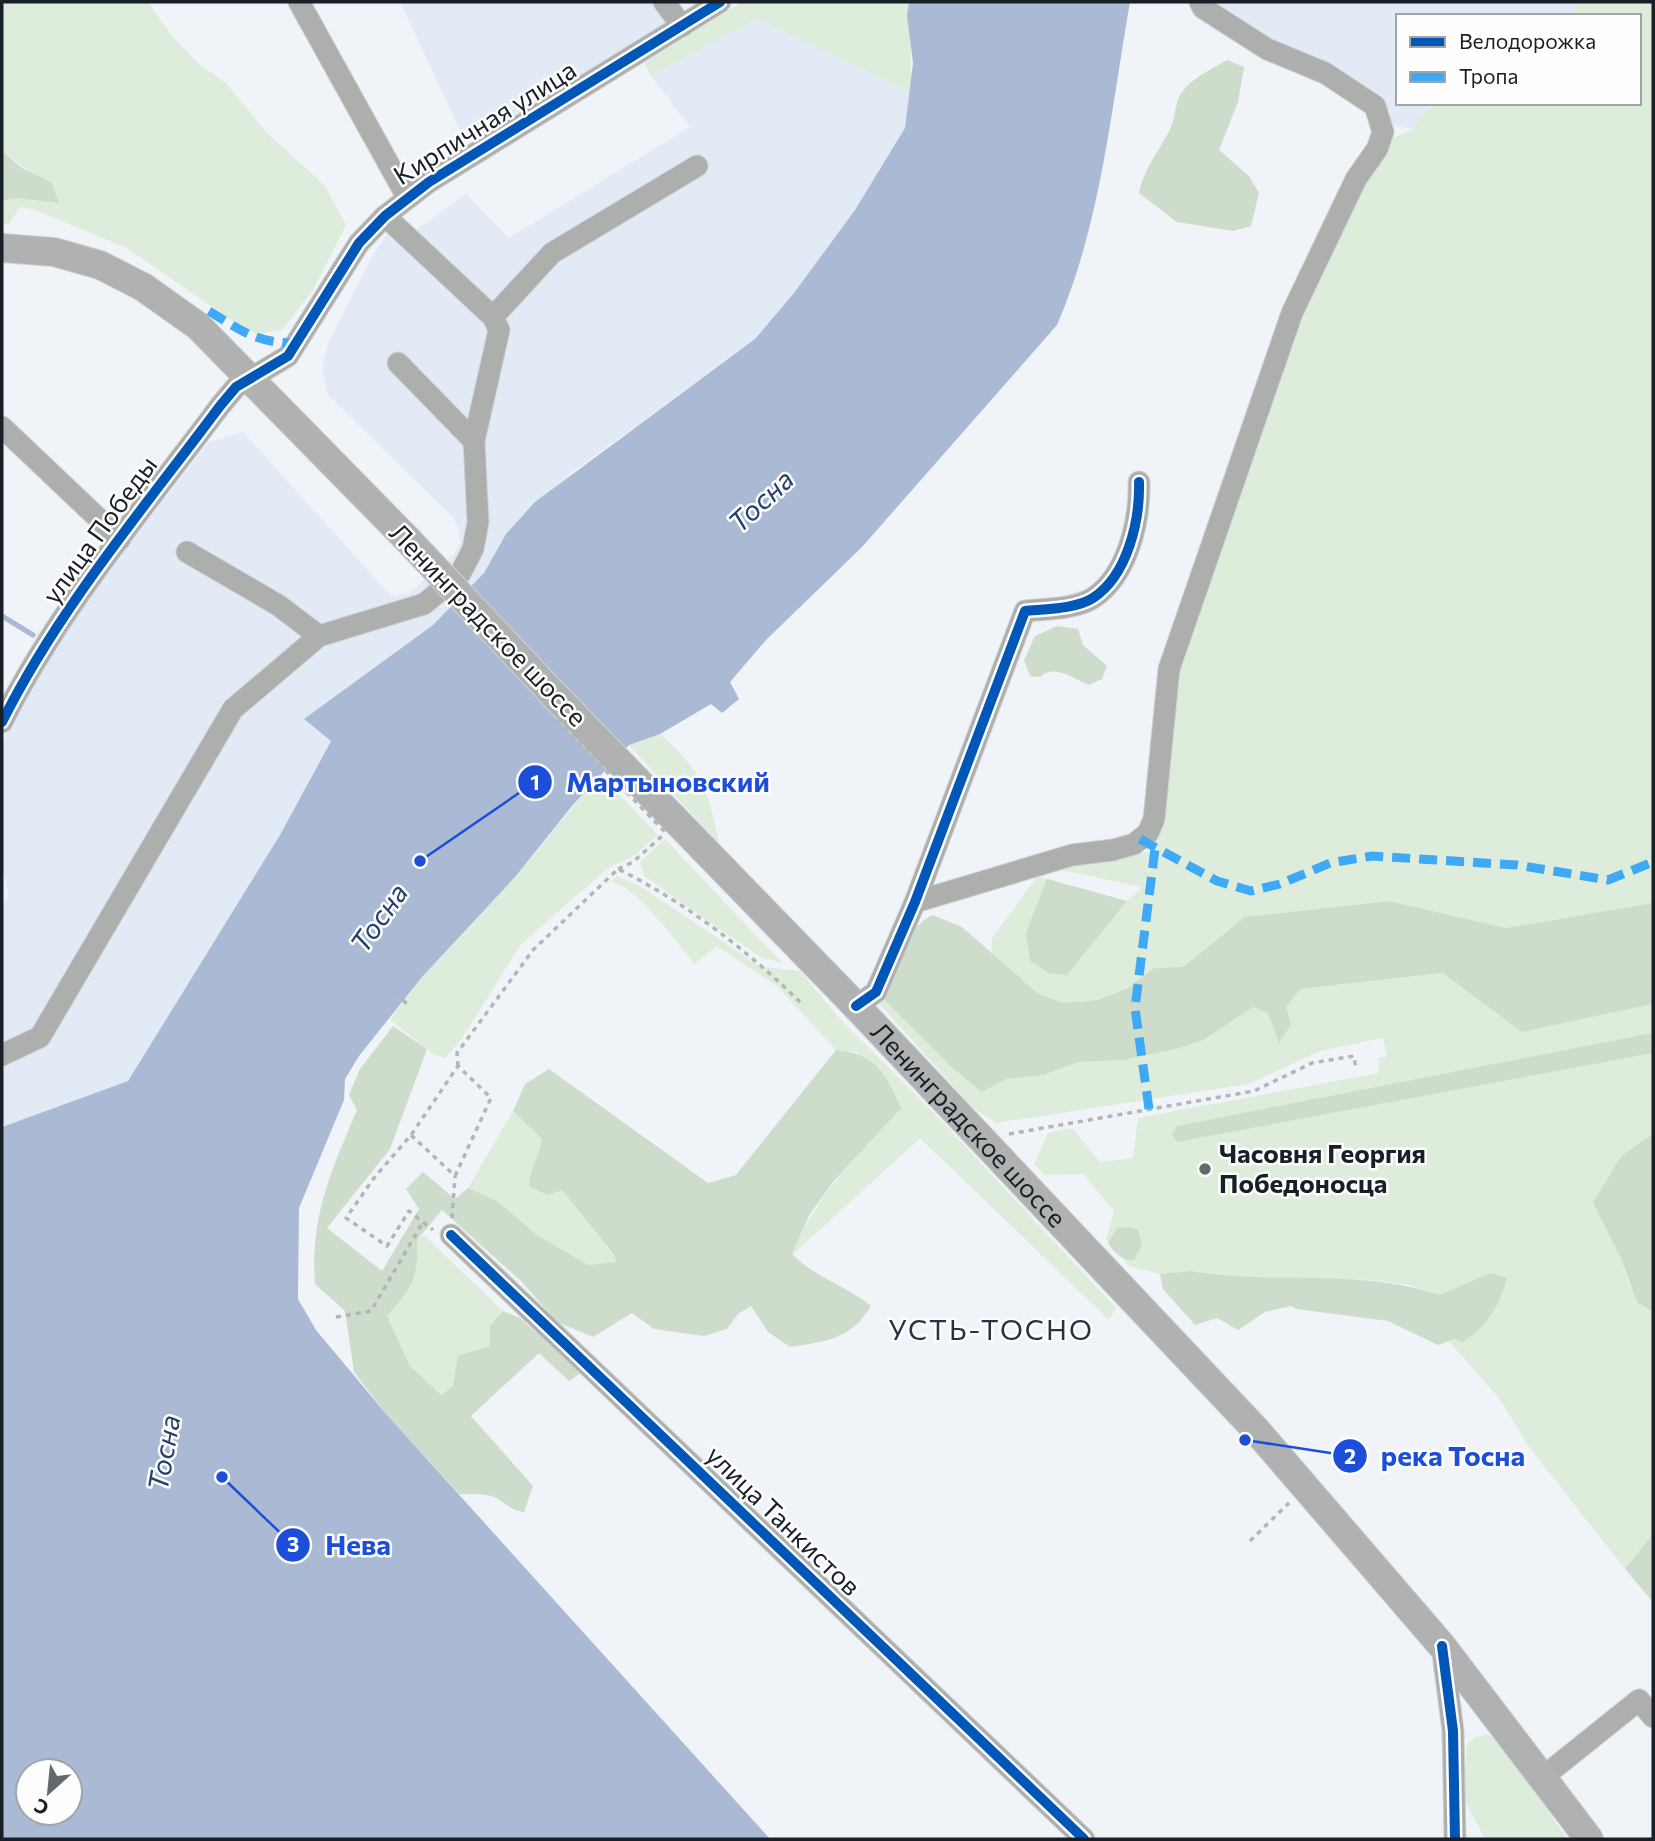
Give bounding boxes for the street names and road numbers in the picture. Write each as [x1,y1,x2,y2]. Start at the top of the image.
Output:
street label: Кирпичная улица [387,53,581,190]
street label: улица Победы [35,449,163,609]
street label: Ленинградское шоссе [384,516,594,732]
street label: Ленинградское шоссе [865,1015,1073,1233]
street label: улица Танкистов [701,1439,867,1601]

